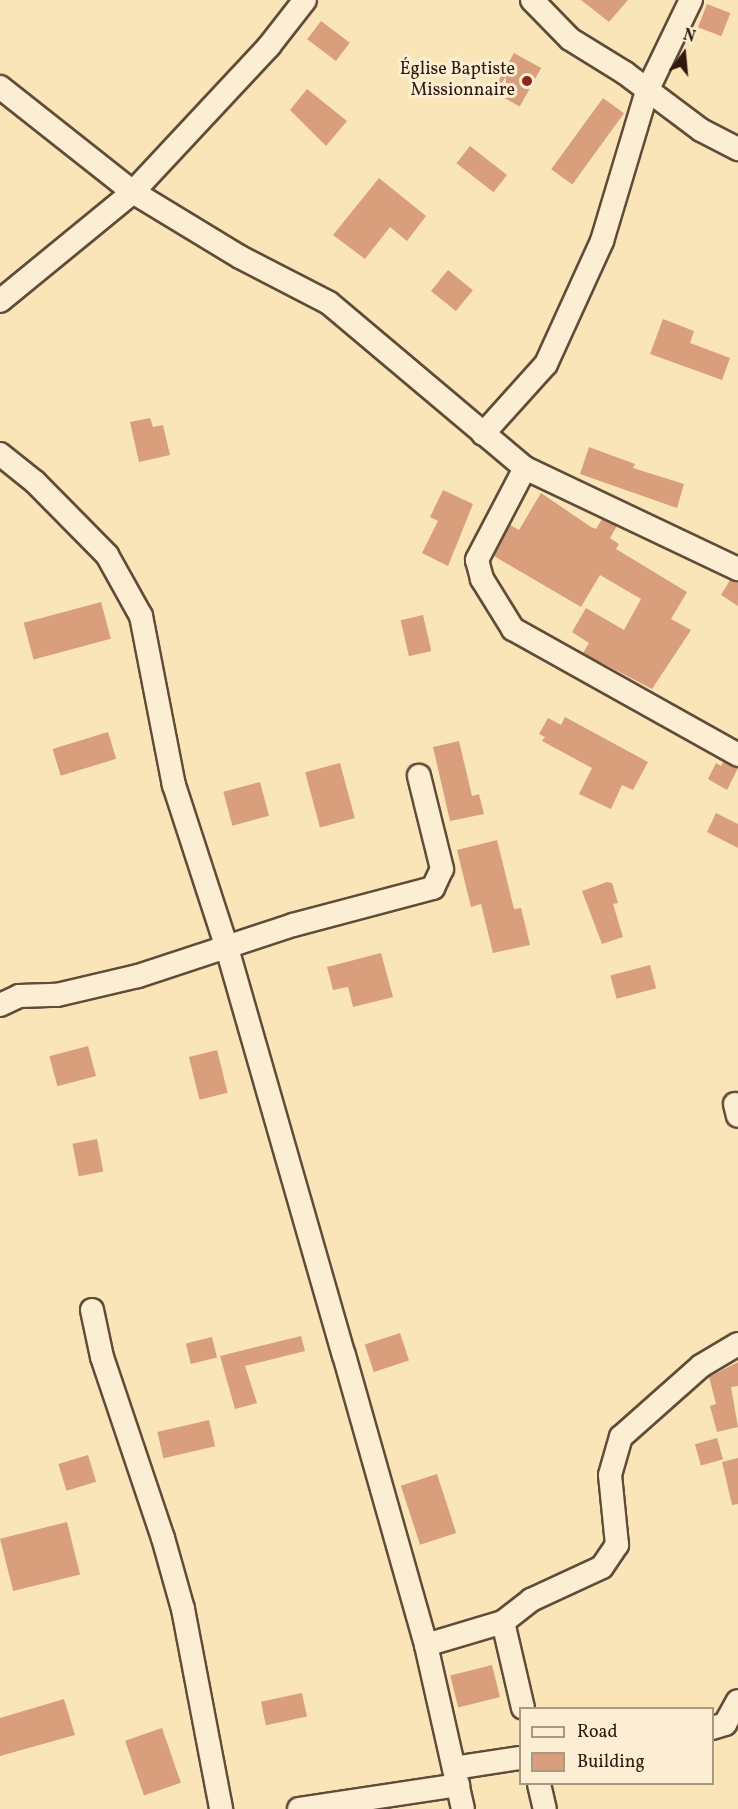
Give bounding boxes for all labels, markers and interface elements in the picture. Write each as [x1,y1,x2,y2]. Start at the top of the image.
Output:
north arrow [654,24,714,84]
text: N [680,25,698,49]
place label: Église Baptiste Missionnaire [400,60,515,103]
marker: Église Baptiste Missionnaire [520,74,534,88]
legend [519,1707,714,1785]
text: Road [577,1720,618,1745]
text: Building [577,1750,645,1775]

